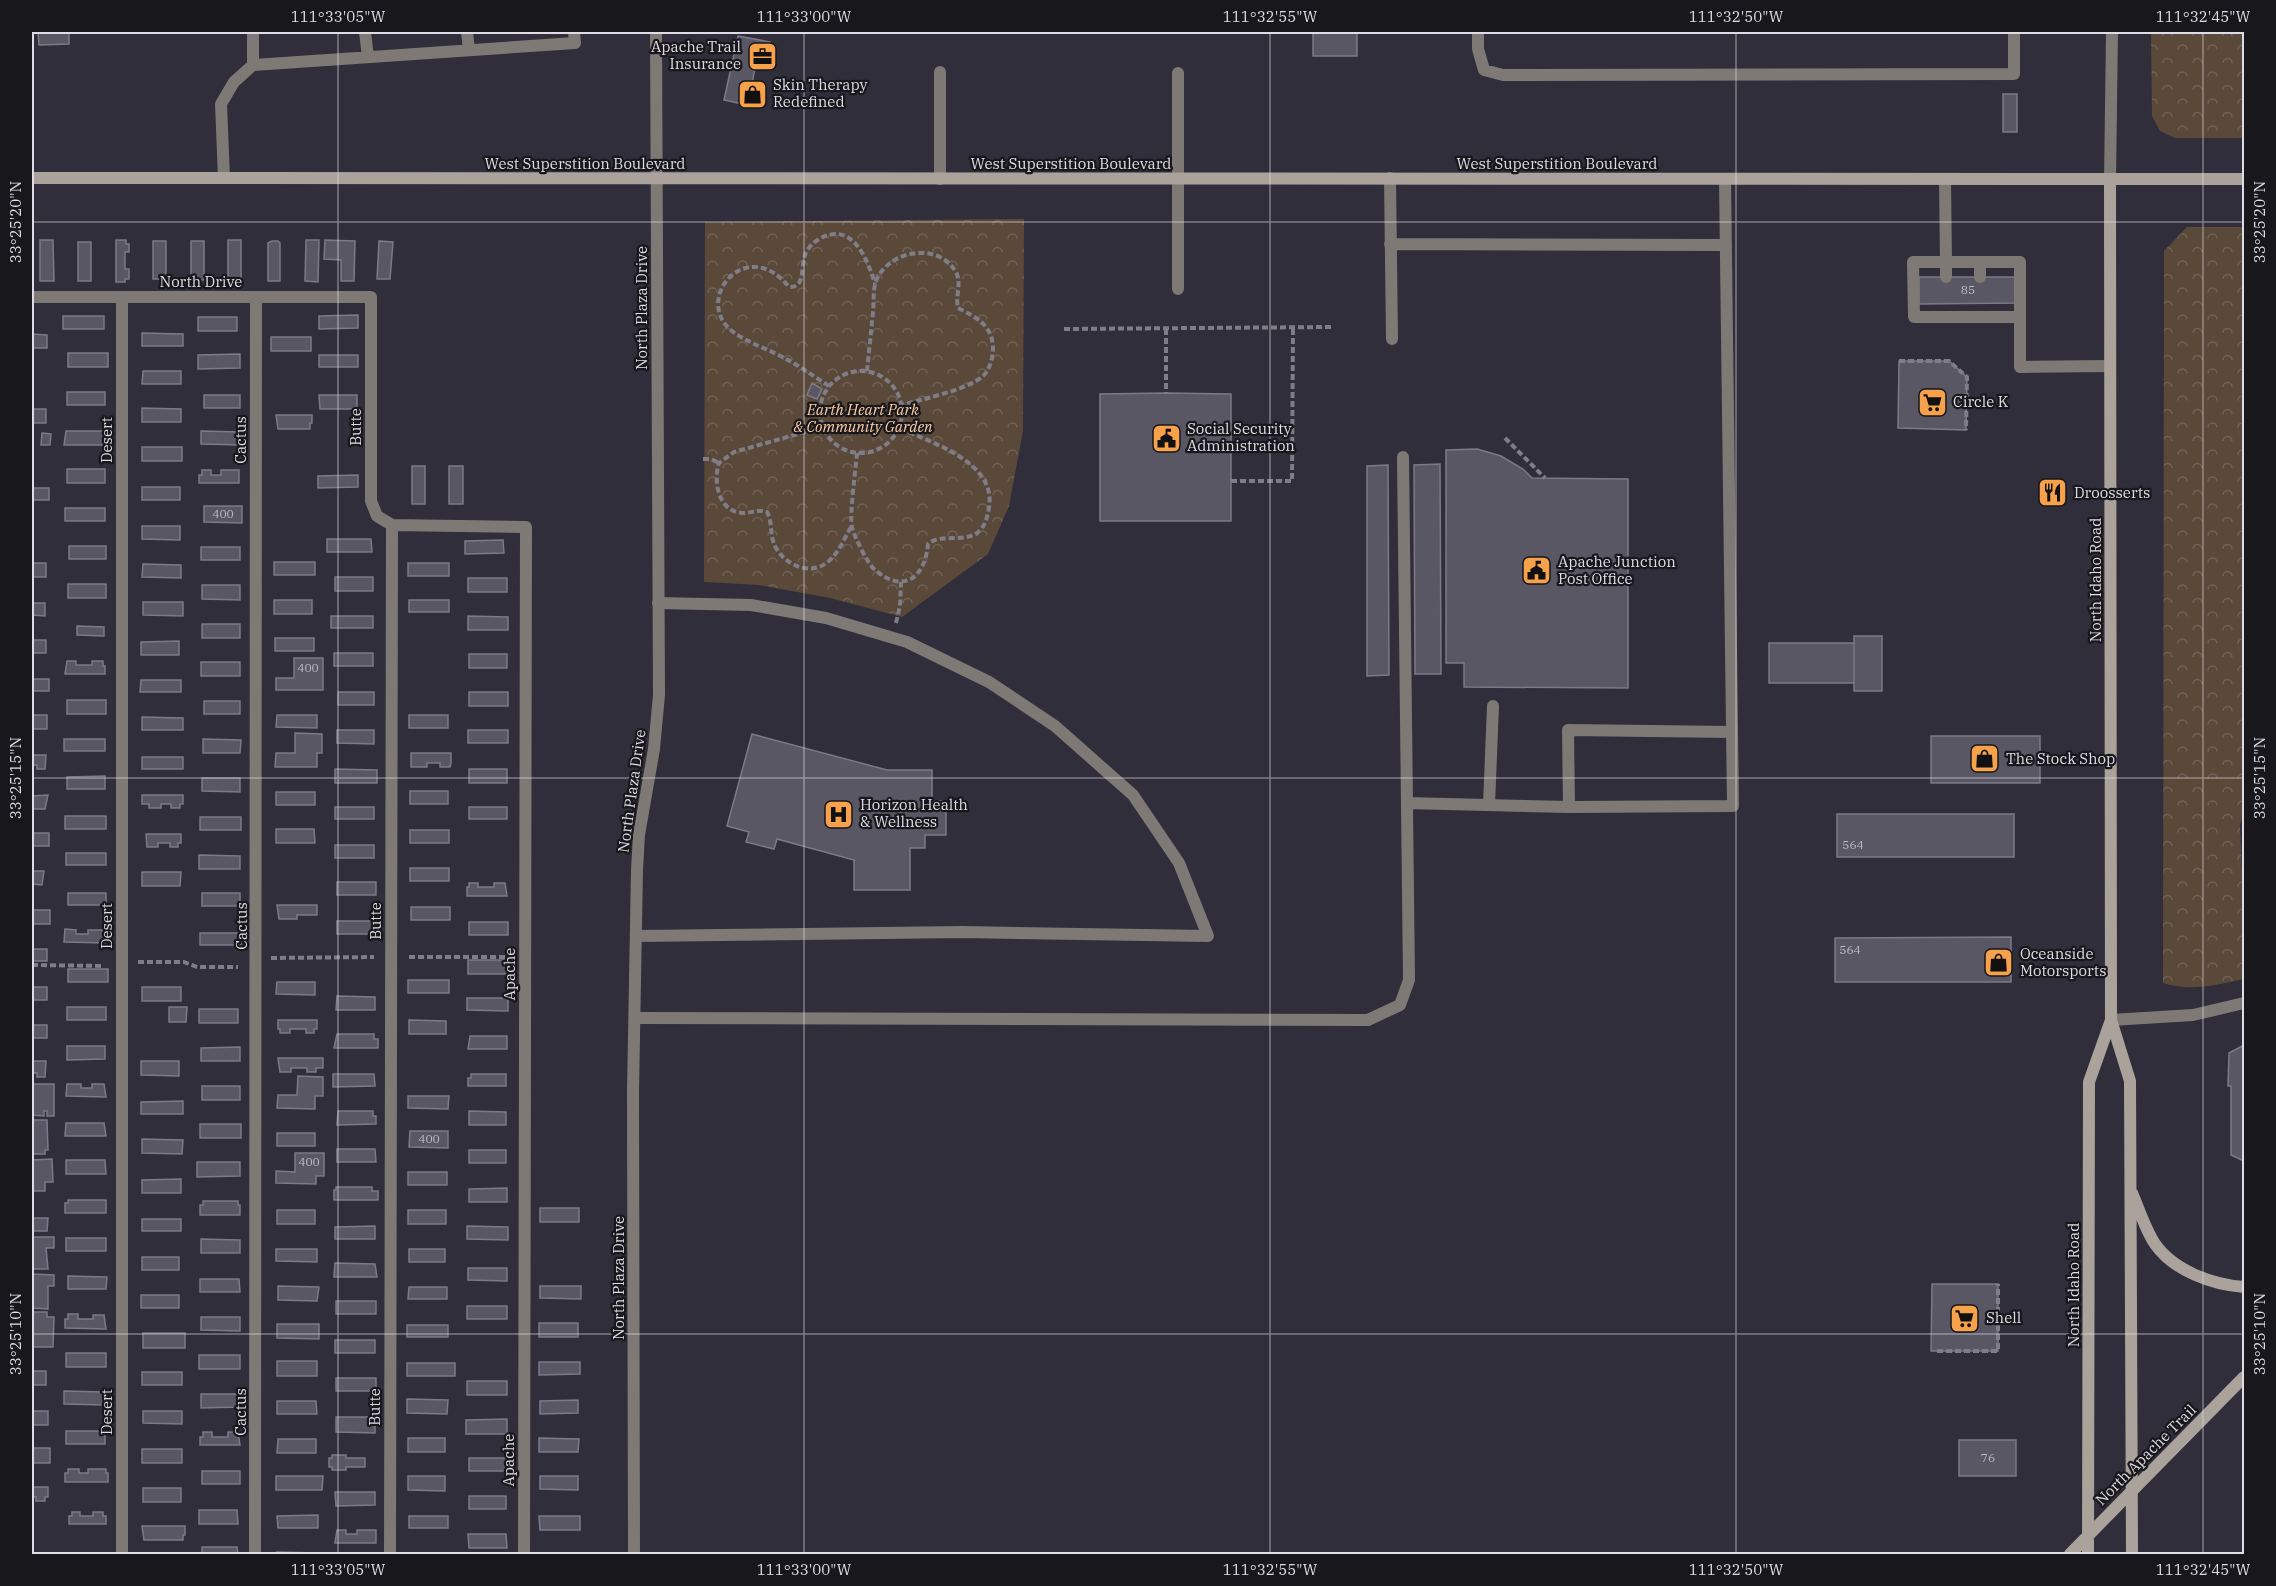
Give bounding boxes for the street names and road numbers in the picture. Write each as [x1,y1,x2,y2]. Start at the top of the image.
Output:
street label: West Superstition Boulevard [485,154,685,173]
street label: West Superstition Boulevard [971,154,1171,173]
street label: West Superstition Boulevard [1457,154,1657,173]
street label: North Plaza Drive [632,246,651,370]
street label: North Drive [160,272,242,291]
street label: Butte [346,408,365,446]
street label: Cactus [231,416,250,464]
street label: Desert [97,417,116,463]
street label: North Idaho Road [2086,518,2105,642]
street label: North Plaza Drive [613,728,650,854]
street label: Cactus [232,902,251,950]
street label: Butte [366,902,385,940]
street label: Desert [97,903,116,949]
street label: Apache [500,948,519,1000]
street label: North Plaza Drive [609,1216,628,1340]
street label: North Idaho Road [2064,1223,2083,1347]
street label: Cactus [231,1388,250,1436]
street label: Butte [365,1388,384,1426]
street label: Desert [97,1389,116,1435]
street label: North Apache Trail [2091,1400,2200,1509]
street label: Apache [499,1434,518,1486]

